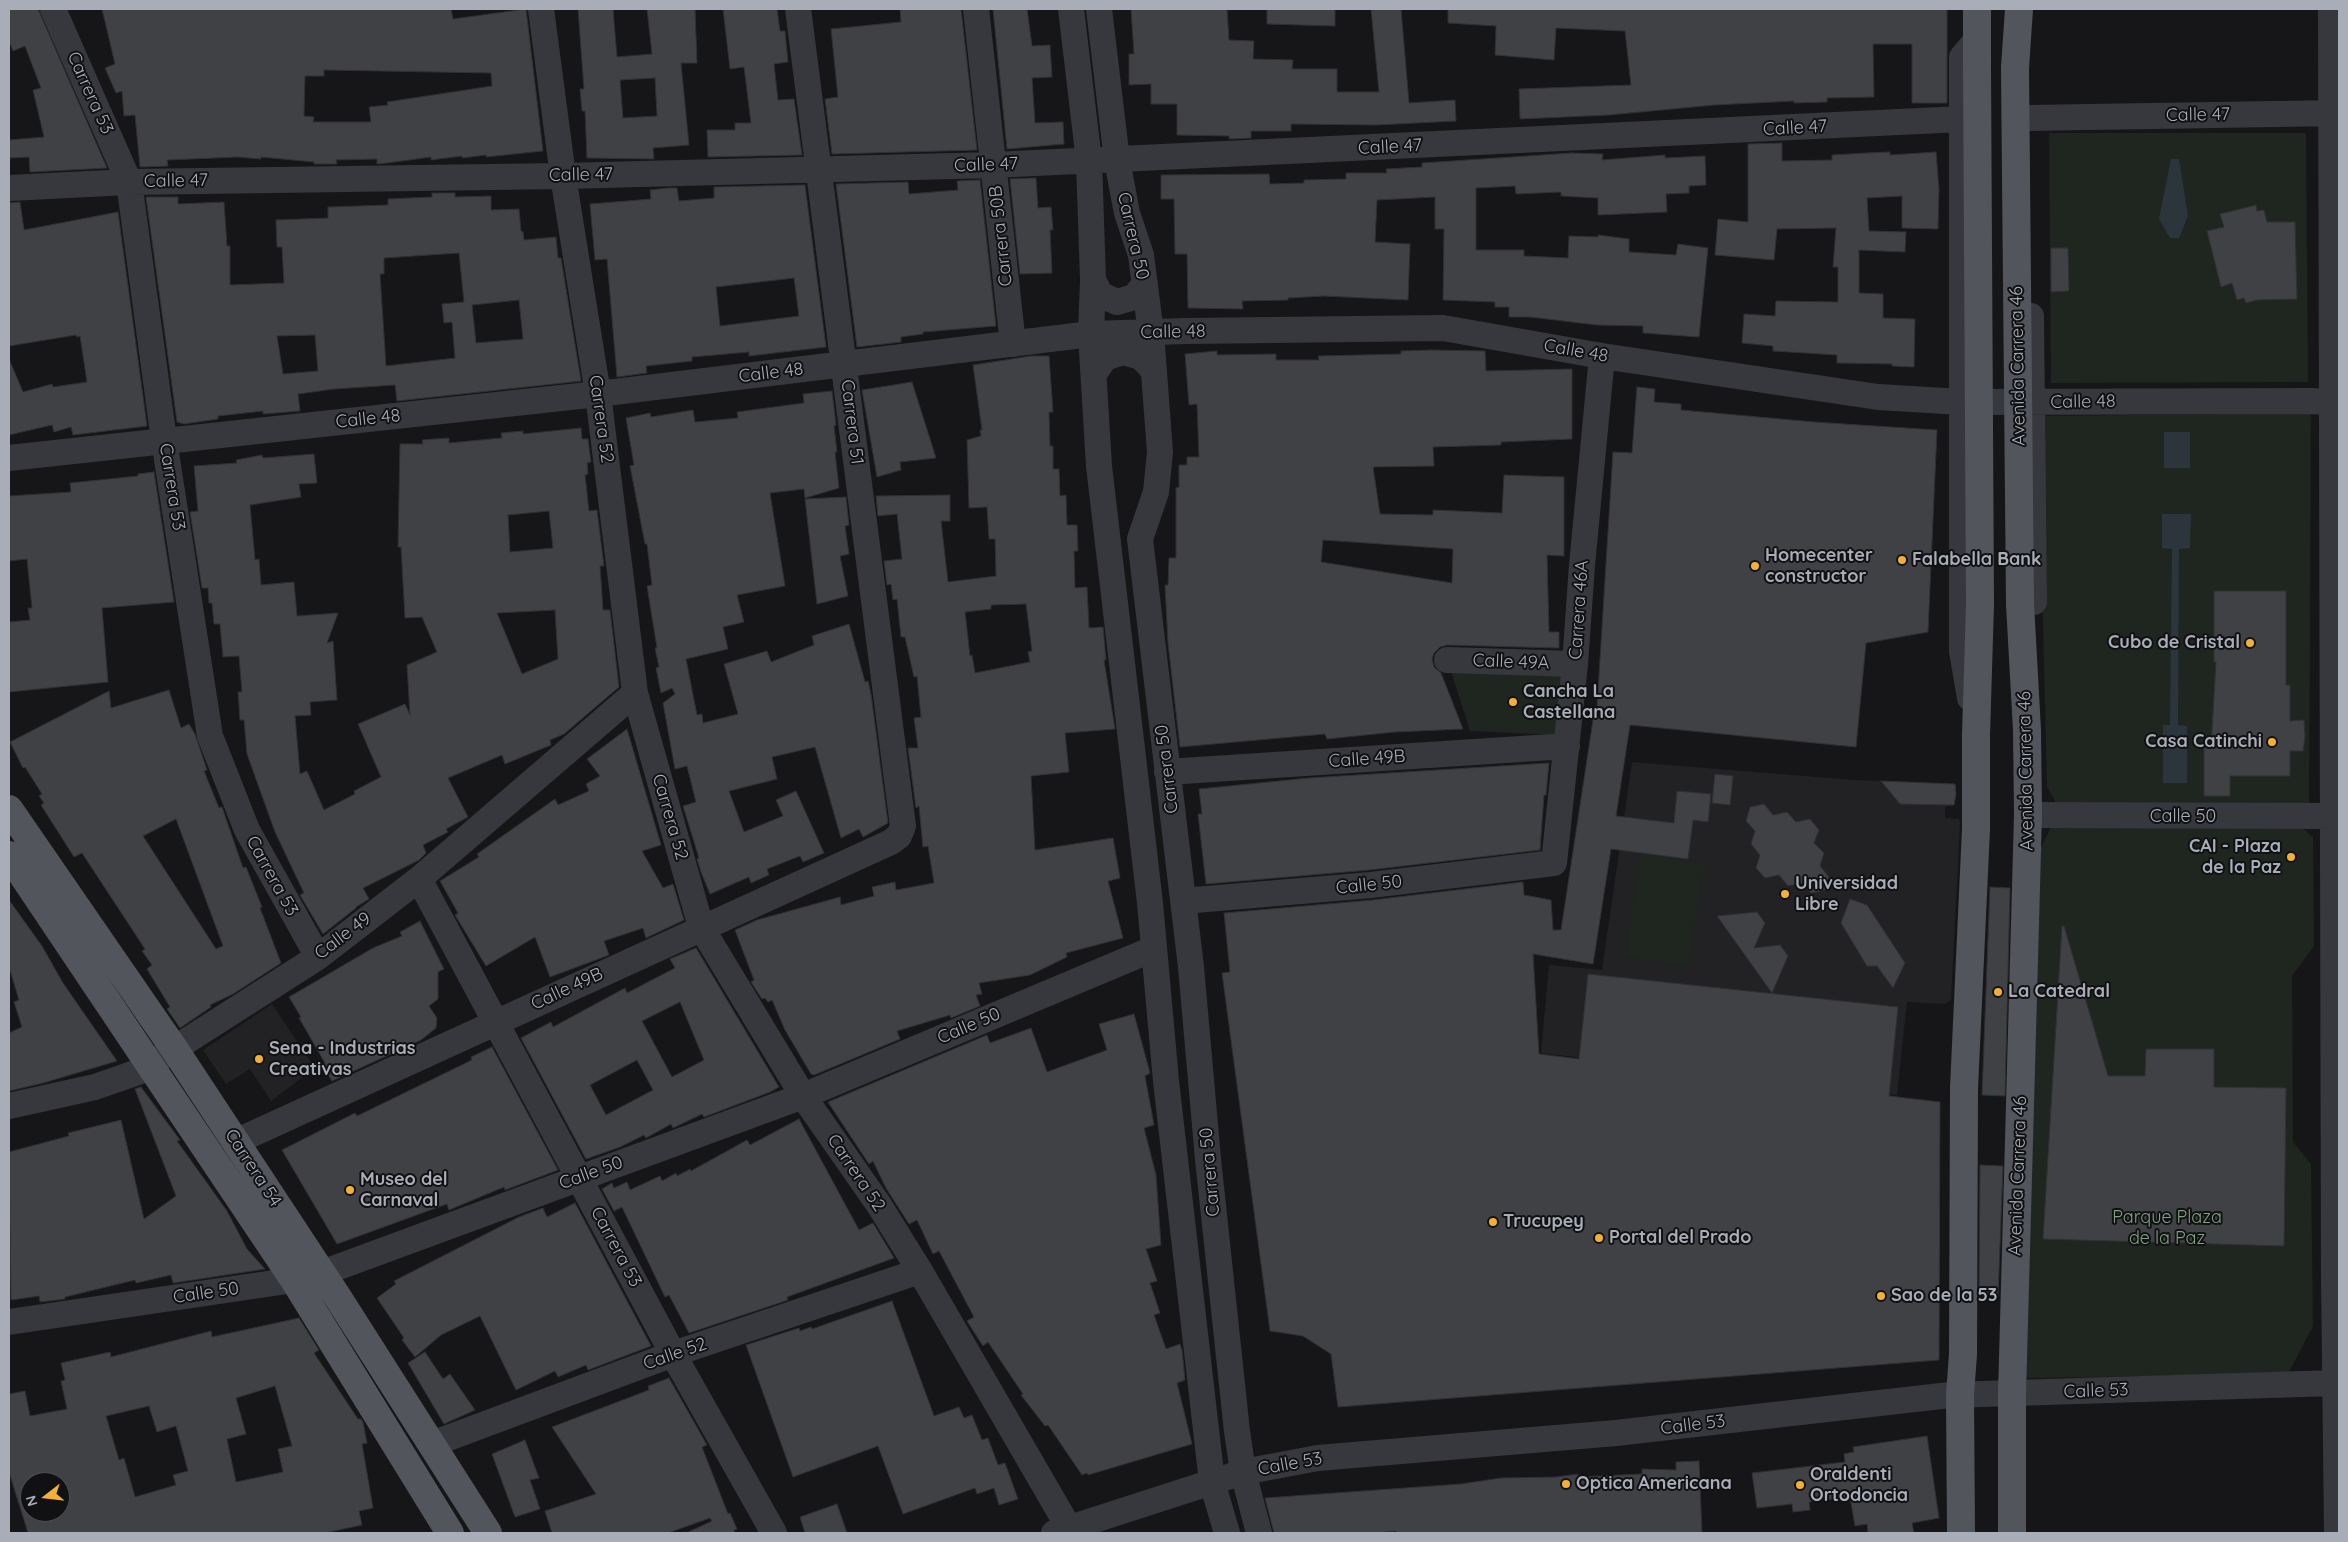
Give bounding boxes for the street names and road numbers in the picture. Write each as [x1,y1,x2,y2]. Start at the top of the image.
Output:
street label: Carrera 53 [62,48,118,138]
street label: Calle 47 [2166,104,2230,126]
street label: Calle 47 [1762,116,1828,140]
street label: Calle 47 [1357,135,1423,159]
street label: Calle 47 [954,153,1018,177]
street label: Calle 47 [549,164,613,186]
street label: Calle 47 [144,170,208,192]
street label: Carrera 50B [985,185,1017,287]
street label: Carrera 50 [1112,190,1154,282]
street label: Avenida Carrera 46 [2006,286,2030,446]
street label: Calle 48 [1140,321,1206,343]
street label: Calle 48 [1542,335,1610,367]
street label: Calle 48 [737,358,805,388]
street label: Carrera 52 [584,374,618,464]
street label: Carrera 51 [836,378,868,466]
street label: Calle 48 [2050,391,2116,413]
street label: Calle 48 [335,405,401,433]
street label: Carrera 53 [154,442,190,532]
street label: Carrera 46A [1565,560,1593,660]
street label: Calle 49A [1472,650,1550,674]
street label: Avenida Carrera 46 [2014,691,2038,851]
street label: Carrera 50 [1151,723,1183,815]
street label: Calle 49B [1328,746,1406,772]
street label: Carrera 52 [647,771,693,863]
street label: Calle 50 [2150,806,2216,828]
street label: Carrera 53 [241,832,303,920]
street label: Calle 50 [1335,871,1403,899]
street label: Calle 49 [311,908,375,964]
street label: Calle 49B [528,963,606,1015]
street label: Calle 50 [934,1003,1004,1049]
street label: Avenida Carrera 46 [2004,1096,2032,1256]
street label: Carrera 54 [220,1125,286,1211]
street label: Carrera 50 [1195,1127,1225,1217]
street label: Carrera 52 [822,1130,890,1216]
street label: Calle 50 [556,1152,626,1194]
street label: Carrera 53 [586,1203,646,1291]
street label: Calle 50 [172,1278,240,1308]
street label: Calle 52 [640,1333,710,1375]
street label: Calle 53 [2063,1379,2129,1403]
street label: Calle 53 [1659,1410,1727,1440]
street label: Calle 53 [1256,1448,1324,1480]

